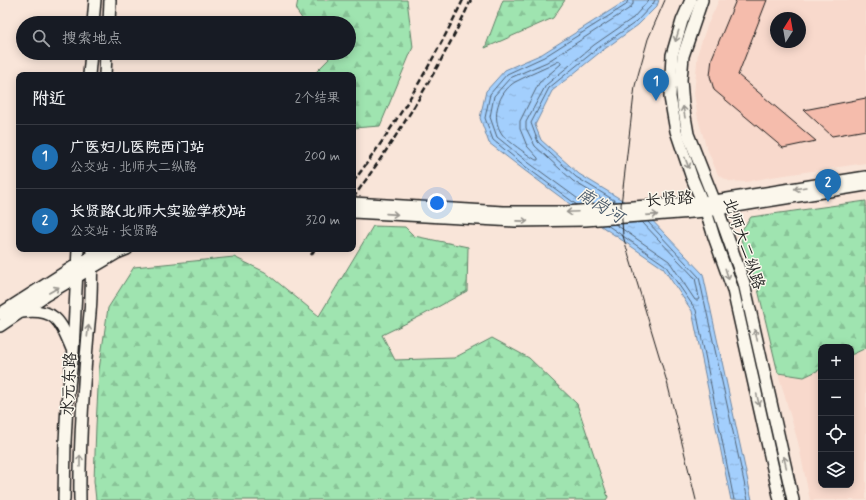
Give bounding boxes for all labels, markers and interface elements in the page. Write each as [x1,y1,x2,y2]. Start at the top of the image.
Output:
north arrow [770,12,806,48]
search box [16,16,356,60]
icon: search [30,27,52,49]
text: 搜索地点 [62,29,122,49]
one-way arrow [673,30,680,43]
pin: 1 [643,68,669,101]
text: 附近 [32,88,66,110]
text: 2个结果 [295,90,340,107]
one-way arrow [680,105,688,118]
text: 广医妇儿医院西门站 [70,138,205,158]
text: 1 [42,148,48,165]
text: 200 m [305,148,340,165]
one-way arrow [683,157,691,169]
text: 公交站 · 北师大二纵路 [70,159,197,176]
pin: 2 [815,169,841,202]
water label: 南岗河 [573,183,630,230]
one-way arrow [794,184,807,192]
street label: 长贤路 [644,187,694,212]
your location [427,193,447,213]
street label: 北师大二纵路 [718,195,769,292]
text: 长贤路(北师大实验学校)站 [70,202,247,222]
one-way arrow [566,208,579,215]
one-way arrow [385,211,398,218]
text: 2 [42,212,48,229]
text: 320 m [306,212,340,229]
one-way arrow [645,212,658,219]
one-way arrow [515,217,528,225]
text: 公交站 · 长贤路 [70,223,158,240]
one-way arrow [724,267,732,279]
one-way arrow [48,285,60,293]
one-way arrow [84,325,92,338]
one-way arrow [752,329,759,342]
map controls [818,344,854,488]
button: + [818,344,854,380]
street label: 水元东路 [57,352,82,417]
button: − [818,380,854,416]
one-way arrow [755,393,763,406]
button: locate [818,416,854,452]
button: layers [818,452,854,488]
one-way arrow [76,455,84,468]
one-way arrow [780,456,788,469]

